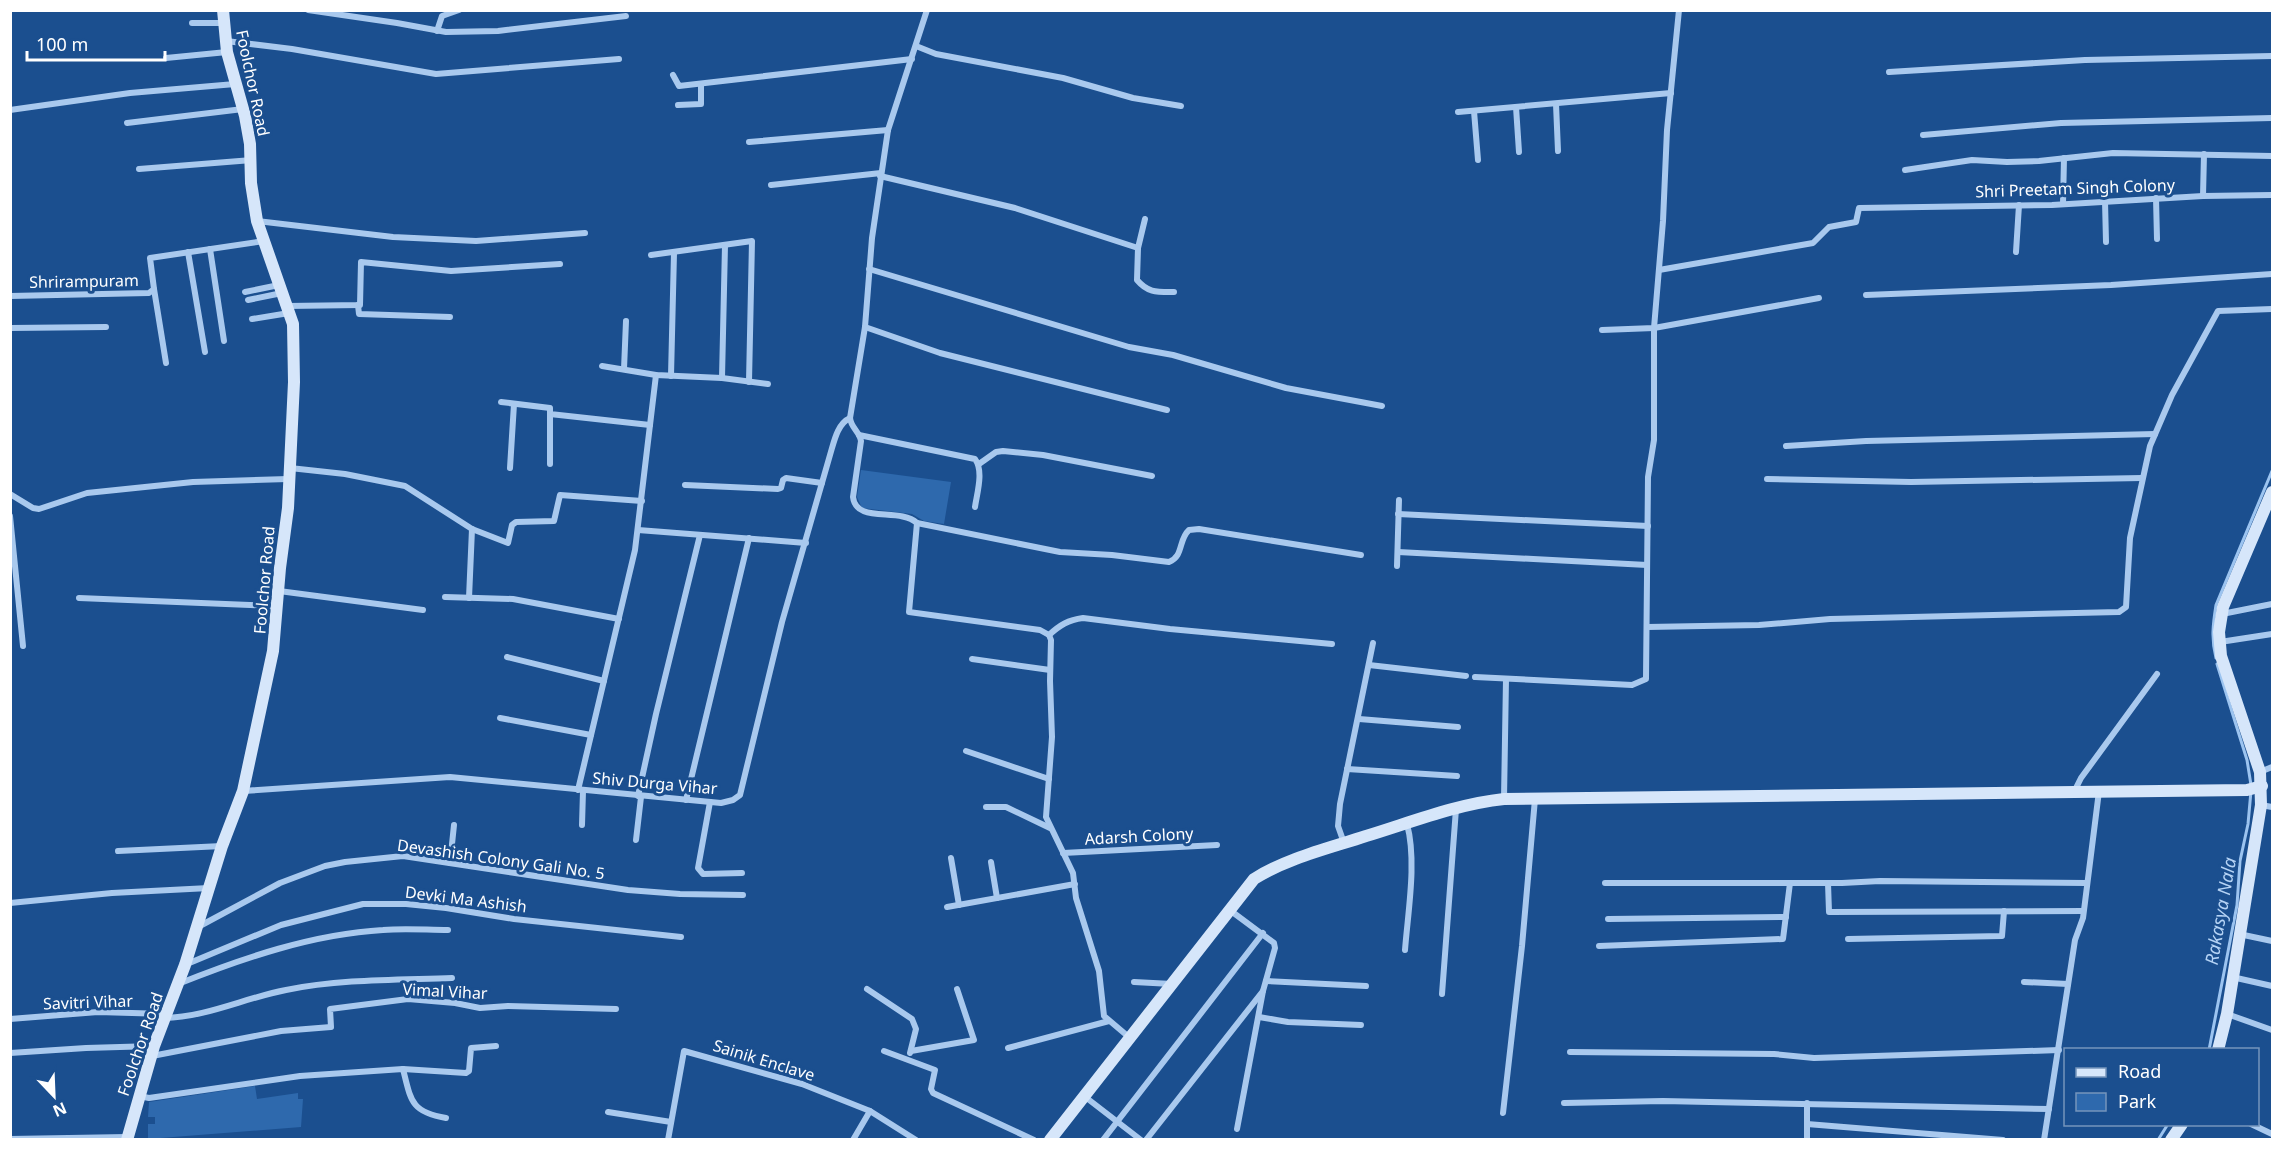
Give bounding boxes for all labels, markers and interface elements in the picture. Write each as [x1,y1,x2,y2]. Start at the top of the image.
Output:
scale bar [27,24,165,62]
street label: Foolchor Road [231,28,275,138]
text: 100 m [36,32,88,56]
street label: Shri Preetam Singh Colony [1975,173,2176,202]
street label: Shrirampuram [29,269,139,293]
street label: Foolchor Road [248,525,280,635]
street label: Shiv Durga Vihar [592,767,719,799]
street label: Adarsh Colony [1084,822,1195,850]
street label: Devashish Colony Gali No. 5 [396,834,606,884]
water label: Rakasya Nala [2199,855,2241,967]
street label: Devki Ma Ashish [404,881,528,917]
street label: Vimal Vihar [402,978,488,1004]
street label: Savitri Vihar [43,989,134,1015]
street label: Foolchor Road [112,989,168,1099]
street label: Sainik Enclave [710,1034,818,1086]
legend [2064,1048,2259,1126]
text: Road [2118,1059,2161,1083]
north arrow [24,1066,84,1126]
text: Park [2118,1089,2156,1113]
text: N [50,1097,70,1122]

